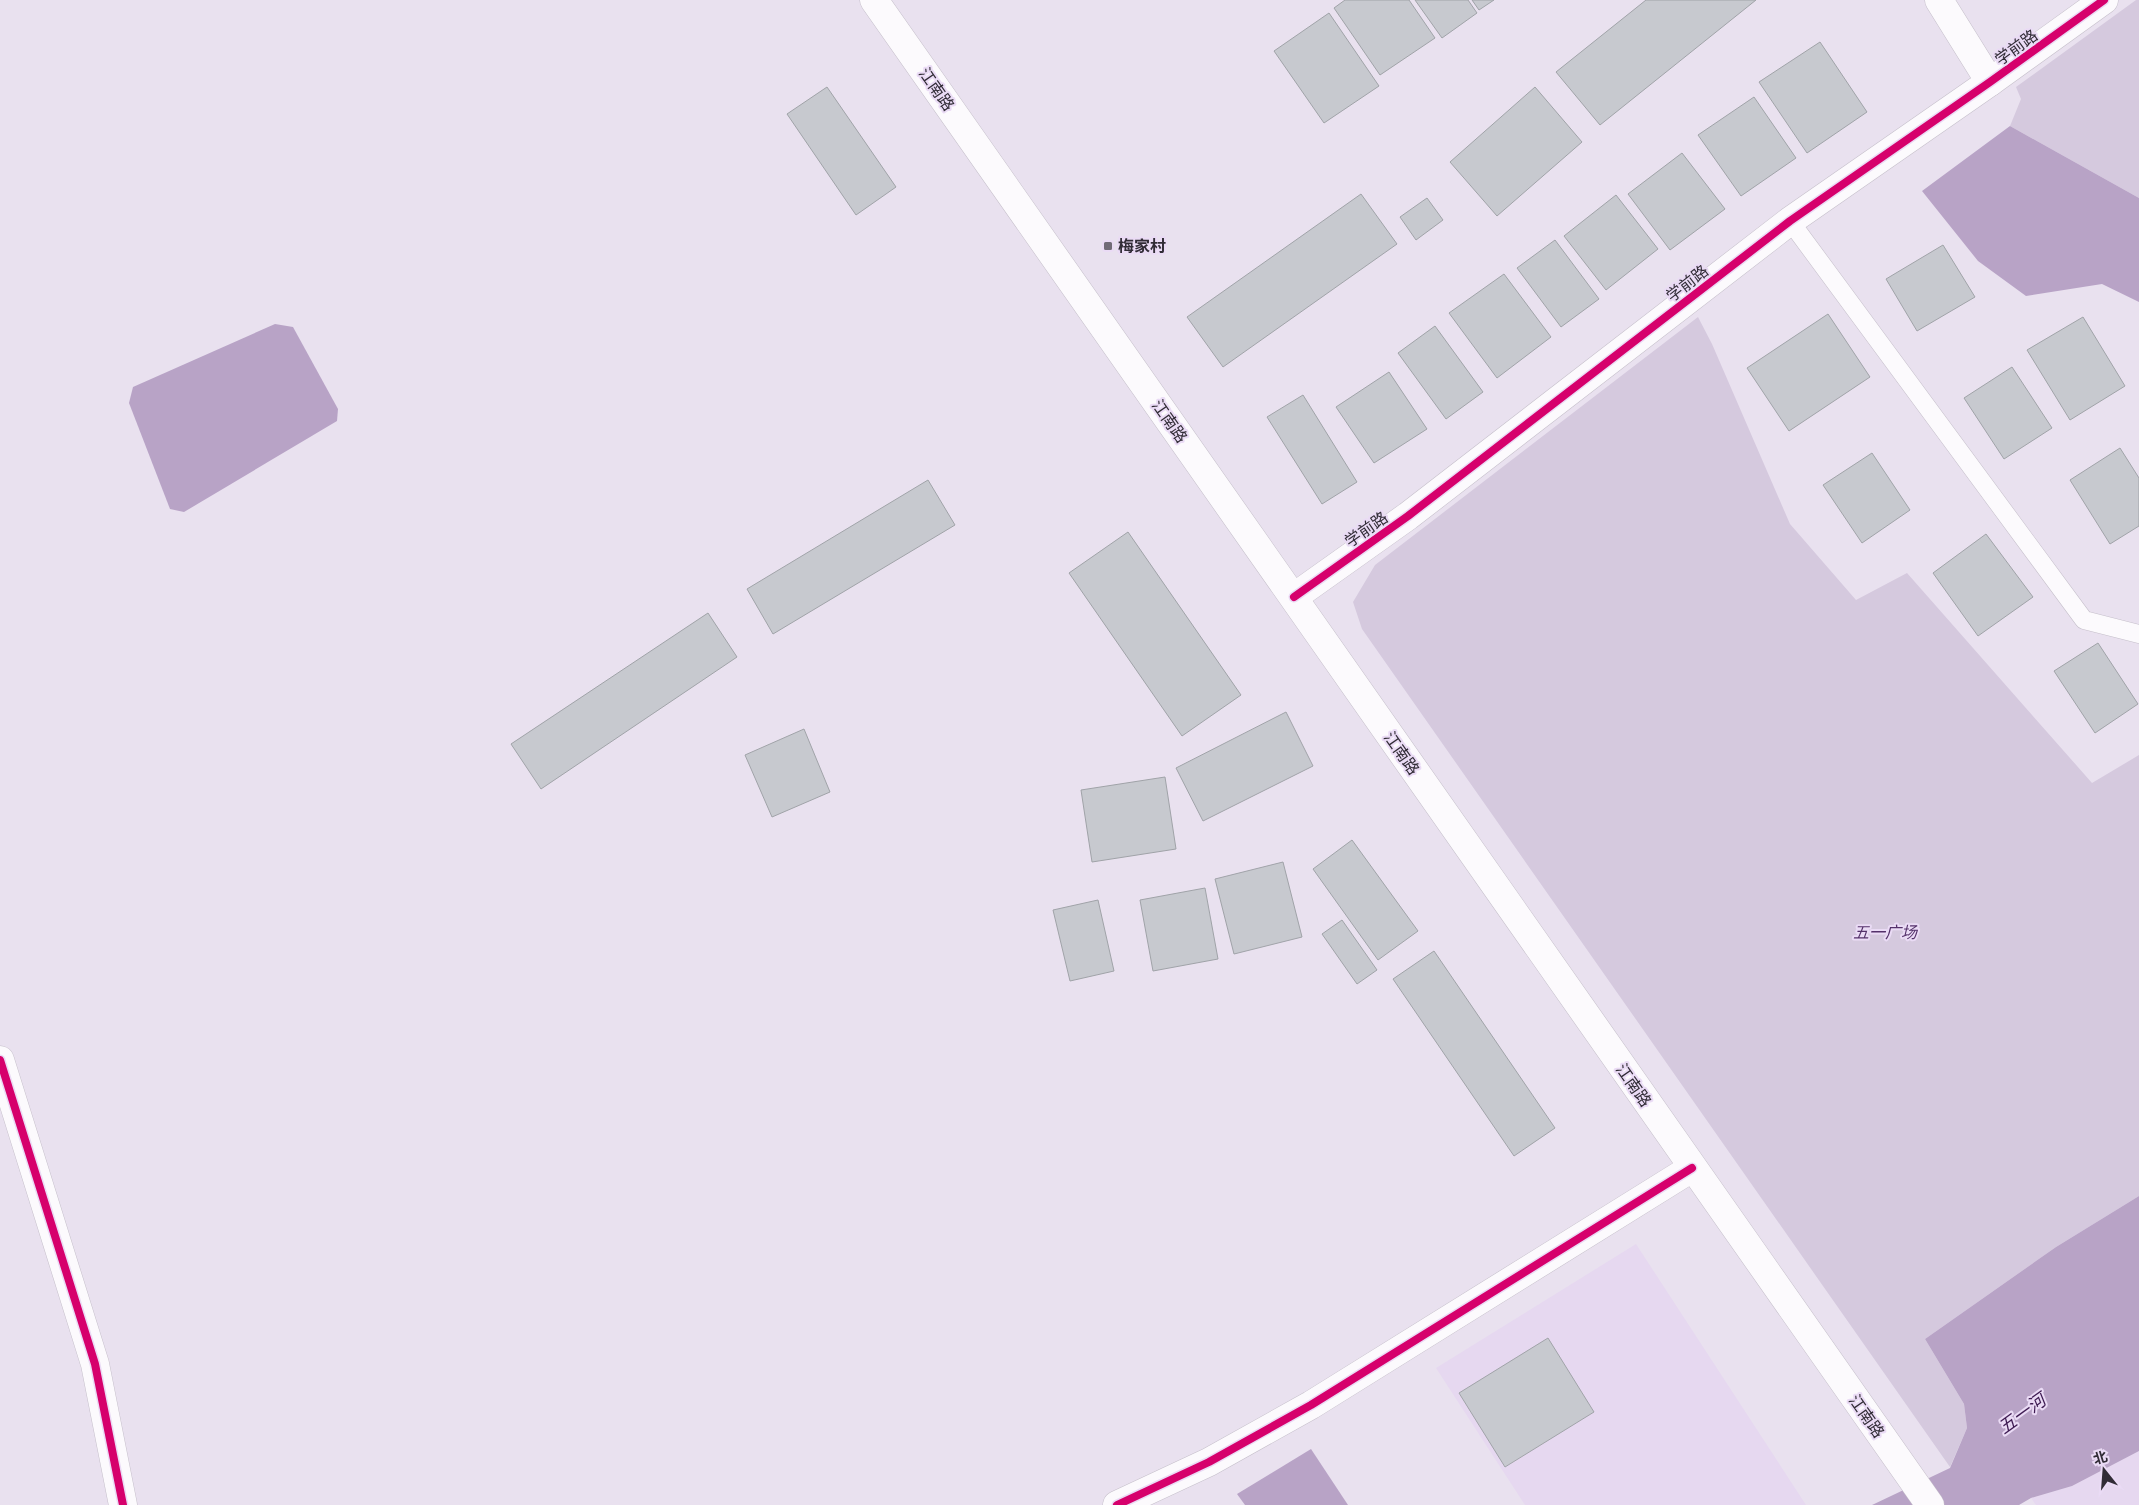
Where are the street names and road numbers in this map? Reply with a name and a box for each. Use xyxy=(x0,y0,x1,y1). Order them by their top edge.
street label: 学前路 xyxy=(1990,24,2042,70)
street label: 江南路 xyxy=(914,63,960,115)
street label: 学前路 xyxy=(1661,260,1713,306)
street label: 江南路 xyxy=(1147,395,1193,447)
street label: 学前路 xyxy=(1340,506,1392,552)
street label: 江南路 xyxy=(1379,727,1425,779)
street label: 江南路 xyxy=(1611,1059,1657,1111)
street label: 江南路 xyxy=(1844,1390,1890,1442)

